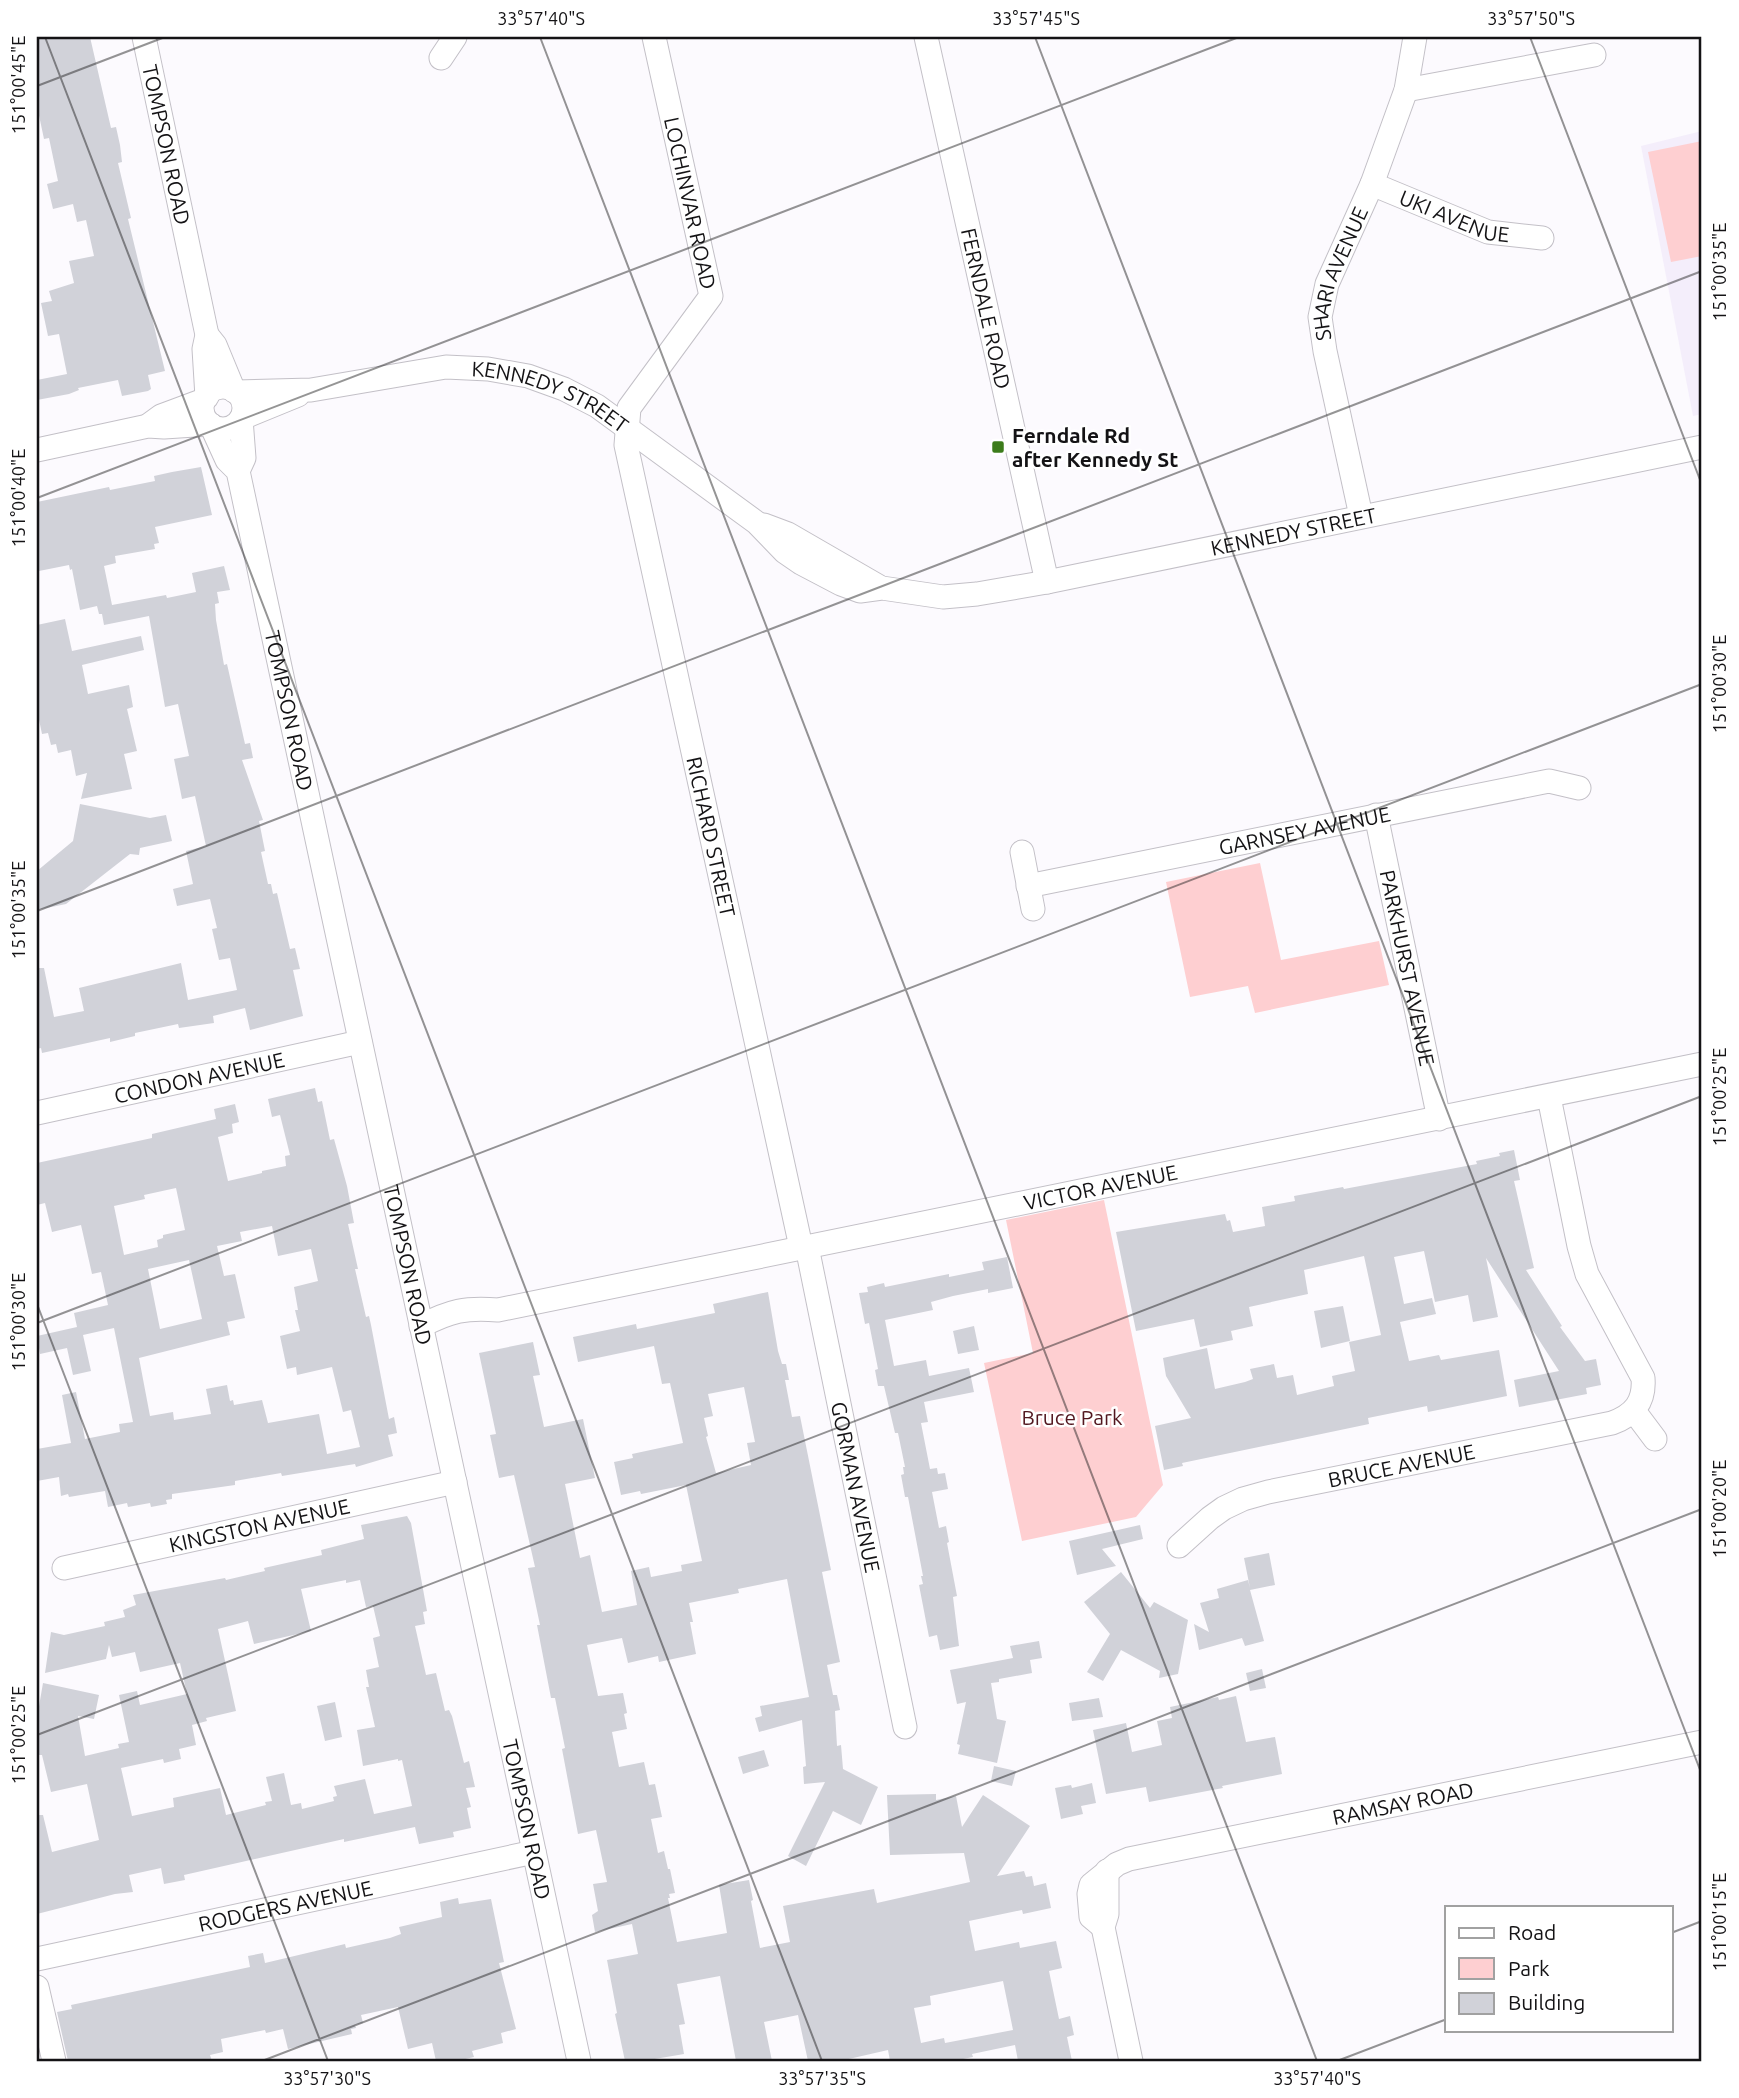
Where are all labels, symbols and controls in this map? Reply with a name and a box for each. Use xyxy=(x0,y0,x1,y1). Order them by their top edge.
text: 33°57'40"S xyxy=(497,8,585,28)
text: 33°57'45"S xyxy=(992,8,1080,28)
text: 33°57'50"S xyxy=(1487,8,1575,28)
text: 151°00'45"E xyxy=(8,36,28,134)
street label: TOMPSON ROAD xyxy=(138,62,195,227)
street label: LOCHINVAR ROAD xyxy=(660,115,721,291)
street label: UKI AVENUE xyxy=(1396,185,1511,246)
street label: SHARI AVENUE xyxy=(1308,203,1372,342)
text: 151°00'35"E xyxy=(1709,223,1729,321)
street label: FERNDALE ROAD xyxy=(957,226,1016,391)
street label: KENNEDY STREET xyxy=(471,356,634,437)
place label: Ferndale Rd after Kennedy St xyxy=(1012,423,1178,471)
marker: Ferndale Rd after Kennedy St xyxy=(990,439,1006,455)
text: 151°00'40"E xyxy=(8,449,28,547)
street label: KENNEDY STREET xyxy=(1208,502,1379,560)
street label: TOMPSON ROAD xyxy=(261,628,318,793)
text: 151°00'30"E xyxy=(1709,635,1729,733)
street label: RICHARD STREET xyxy=(682,754,741,919)
street label: GARNSEY AVENUE xyxy=(1217,801,1392,859)
text: 151°00'35"E xyxy=(8,861,28,959)
street label: PARKHURST AVENUE xyxy=(1376,868,1440,1068)
street label: CONDON AVENUE xyxy=(112,1047,287,1108)
text: 151°00'25"E xyxy=(1709,1048,1729,1146)
street label: VICTOR AVENUE xyxy=(1021,1160,1179,1214)
street label: TOMPSON ROAD xyxy=(379,1183,437,1347)
text: 151°00'30"E xyxy=(8,1273,28,1371)
street label: GORMAN AVENUE xyxy=(827,1399,885,1575)
park label: Bruce Park xyxy=(1021,1405,1123,1429)
street label: BRUCE AVENUE xyxy=(1326,1439,1477,1492)
text: 151°00'20"E xyxy=(1709,1460,1729,1558)
street label: KINGSTON AVENUE xyxy=(167,1494,352,1557)
text: 151°00'25"E xyxy=(8,1686,28,1784)
street label: TOMPSON ROAD xyxy=(498,1737,556,1902)
street label: RAMSAY ROAD xyxy=(1330,1777,1476,1829)
text: 151°00'15"E xyxy=(1709,1873,1729,1971)
street label: RODGERS AVENUE xyxy=(196,1875,375,1936)
legend xyxy=(1445,1906,1672,2032)
text: Road xyxy=(1508,1920,1556,1944)
text: Park xyxy=(1508,1956,1550,1980)
text: Building xyxy=(1508,1990,1585,2014)
text: 33°57'30"S xyxy=(283,2068,371,2088)
text: 33°57'35"S xyxy=(778,2068,866,2088)
text: 33°57'40"S xyxy=(1273,2068,1361,2088)

